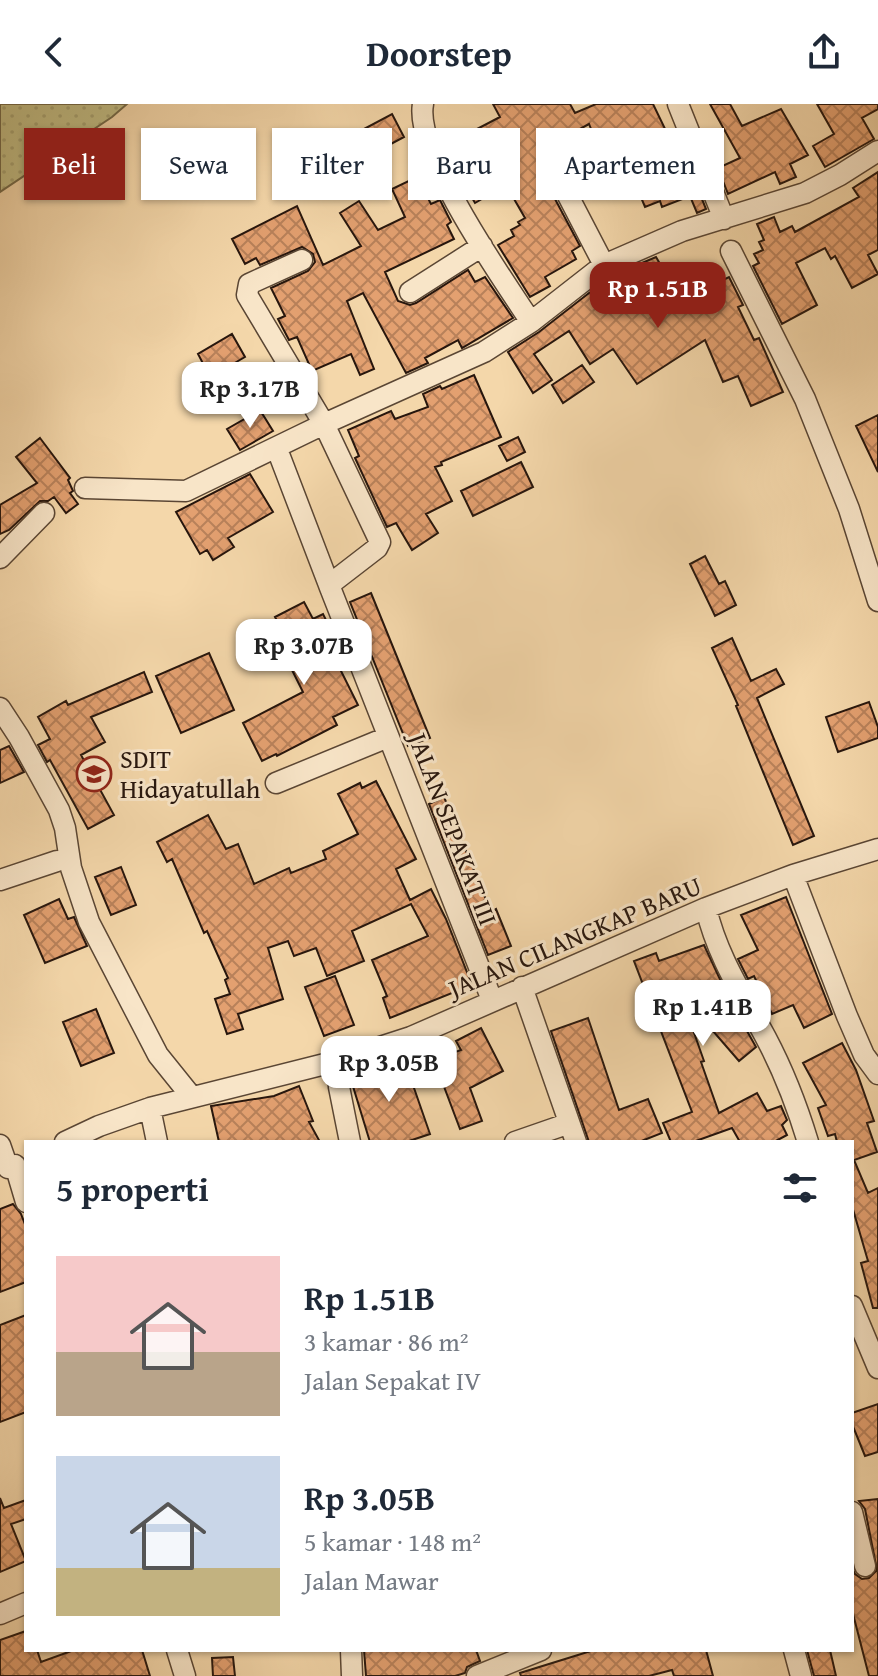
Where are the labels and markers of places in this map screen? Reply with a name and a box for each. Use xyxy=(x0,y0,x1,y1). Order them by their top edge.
pin: Rp 1.51B xyxy=(575,262,741,330)
pin: Rp 3.17B xyxy=(167,362,333,430)
pin: Rp 3.07B xyxy=(221,619,387,687)
place label: SDIT Hidayatullah xyxy=(120,739,261,808)
school or university icon: SDIT Hidayatullah xyxy=(75,755,113,793)
pin: Rp 1.41B xyxy=(620,980,786,1048)
pin: Rp 3.05B xyxy=(306,1036,472,1104)

